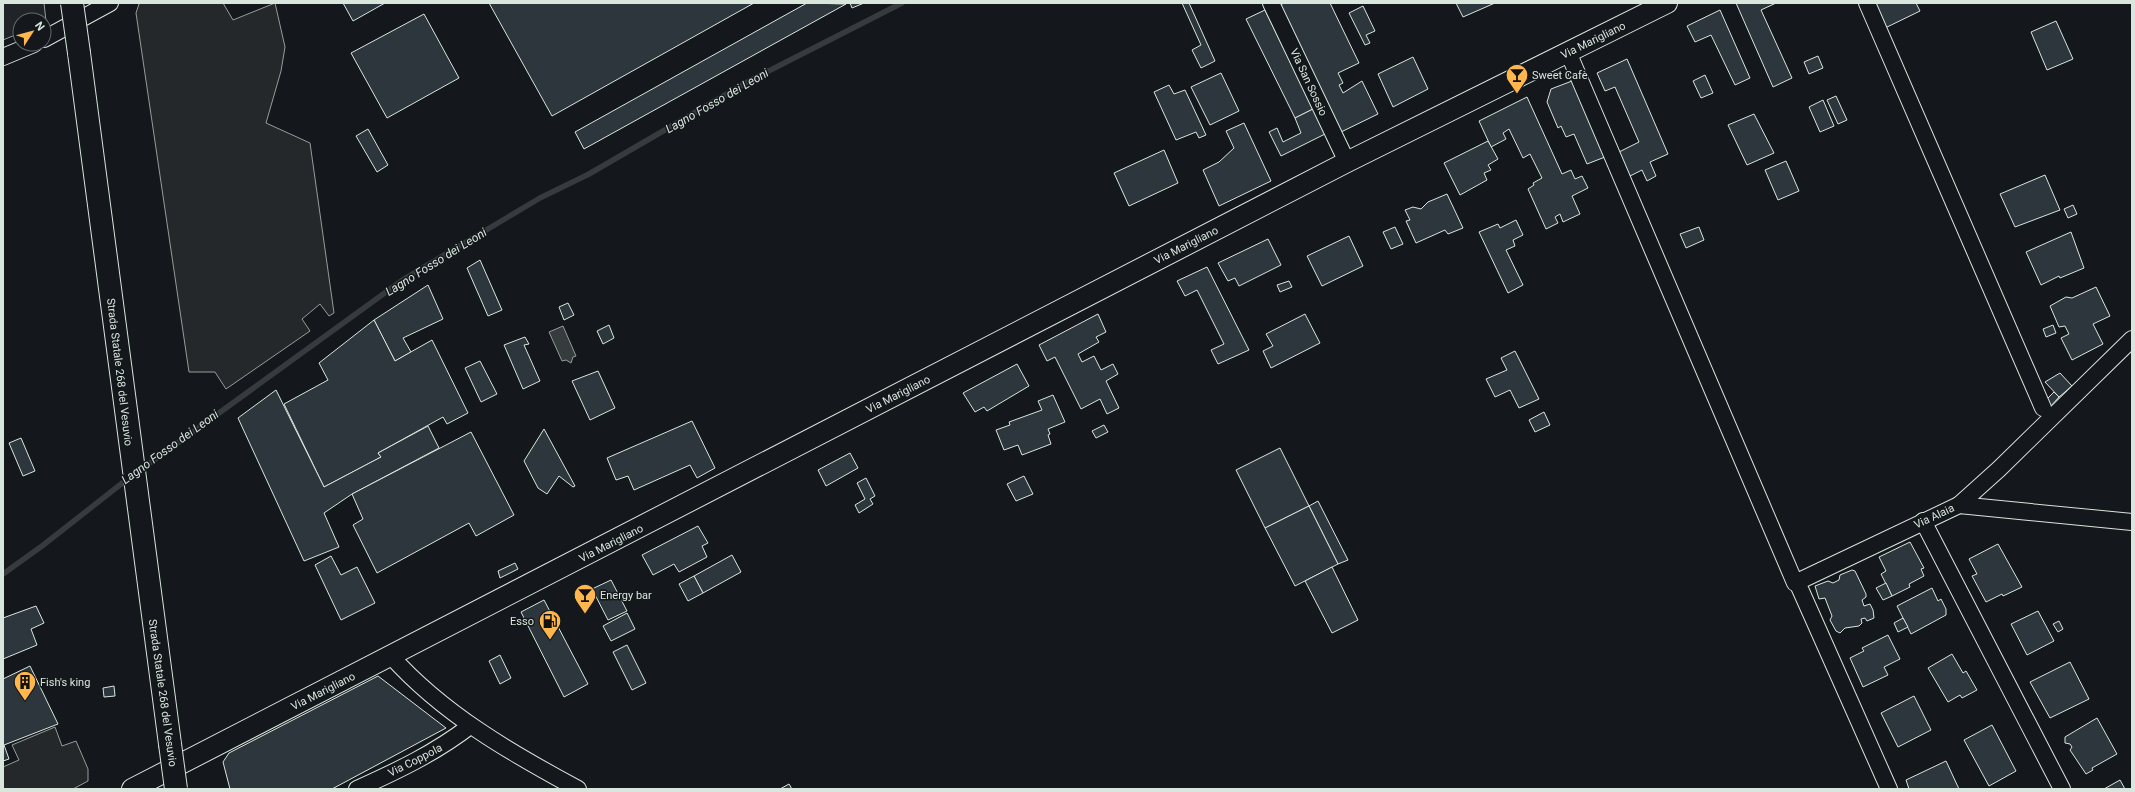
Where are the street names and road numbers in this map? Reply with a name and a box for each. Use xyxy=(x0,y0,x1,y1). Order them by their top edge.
street label: Via Marigliano xyxy=(1559,19,1628,62)
street label: Via San Sossio xyxy=(1287,46,1330,118)
street label: Via Marigliano xyxy=(1152,224,1220,267)
street label: Strada Statale 268 del Vesuvio xyxy=(104,297,135,447)
street label: Via Marigliano xyxy=(864,373,932,416)
street label: Via Alaia xyxy=(1912,501,1956,531)
street label: Via Marigliano xyxy=(577,522,645,565)
street label: Strada Statale 268 del Vesuvio xyxy=(146,618,179,768)
street label: Via Marigliano xyxy=(289,670,357,713)
street label: Via Coppola xyxy=(386,741,445,780)

